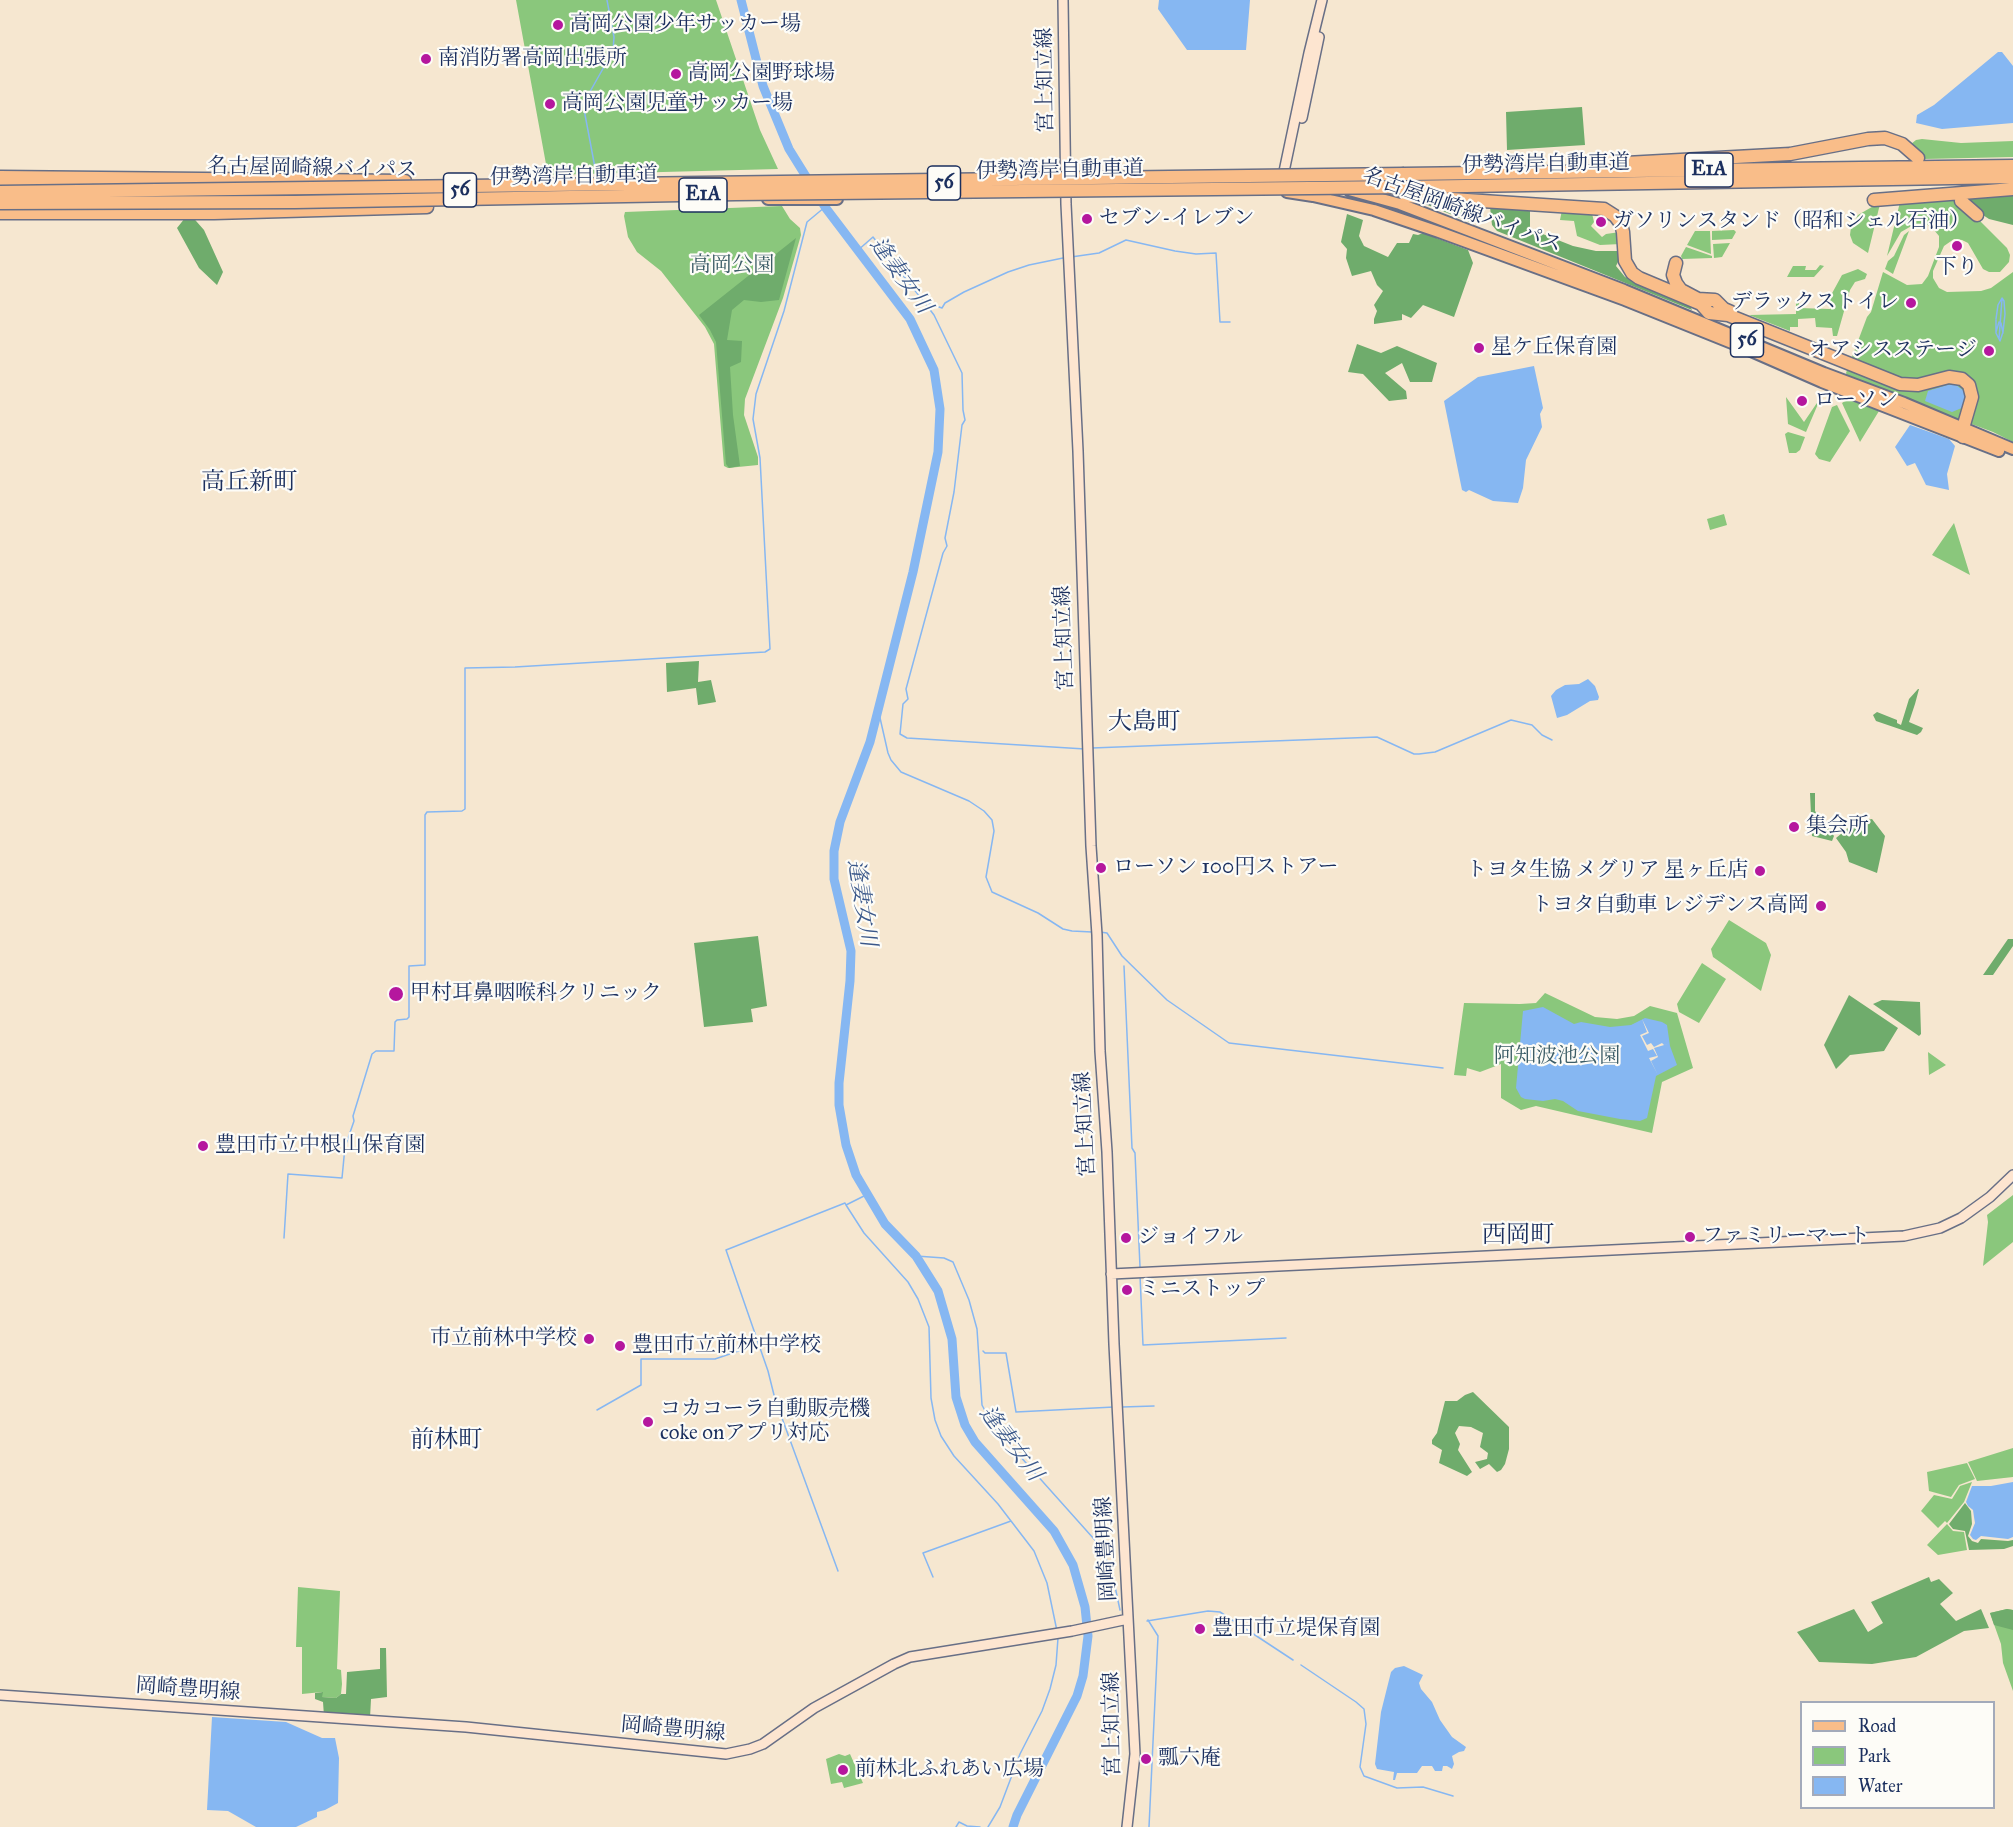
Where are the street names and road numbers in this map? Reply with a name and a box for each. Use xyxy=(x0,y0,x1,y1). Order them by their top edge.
street label: 宮上知立線 xyxy=(1032,27,1060,133)
street label: 伊勢湾岸自動車道 xyxy=(1462,151,1630,179)
road number: E1A xyxy=(1685,153,1733,187)
street label: 名古屋岡崎線バイパス xyxy=(207,155,417,183)
street label: 伊勢湾岸自動車道 xyxy=(976,157,1144,185)
street label: 伊勢湾岸自動車道 xyxy=(490,163,658,191)
street label: 名古屋岡崎線バイパス xyxy=(1359,163,1565,259)
road number: 56 xyxy=(928,166,960,200)
road number: 56 xyxy=(444,173,476,207)
road number: E1A xyxy=(679,178,727,212)
road number: 56 xyxy=(1730,323,1764,357)
street label: 宮上知立線 xyxy=(1051,585,1079,691)
street label: 宮上知立線 xyxy=(1071,1071,1101,1177)
street label: 岡崎豊明線 xyxy=(1092,1496,1122,1602)
street label: 宮上知立線 xyxy=(1099,1671,1127,1777)
street label: 岡崎豊明線 xyxy=(135,1674,241,1706)
street label: 岡崎豊明線 xyxy=(620,1713,726,1747)

